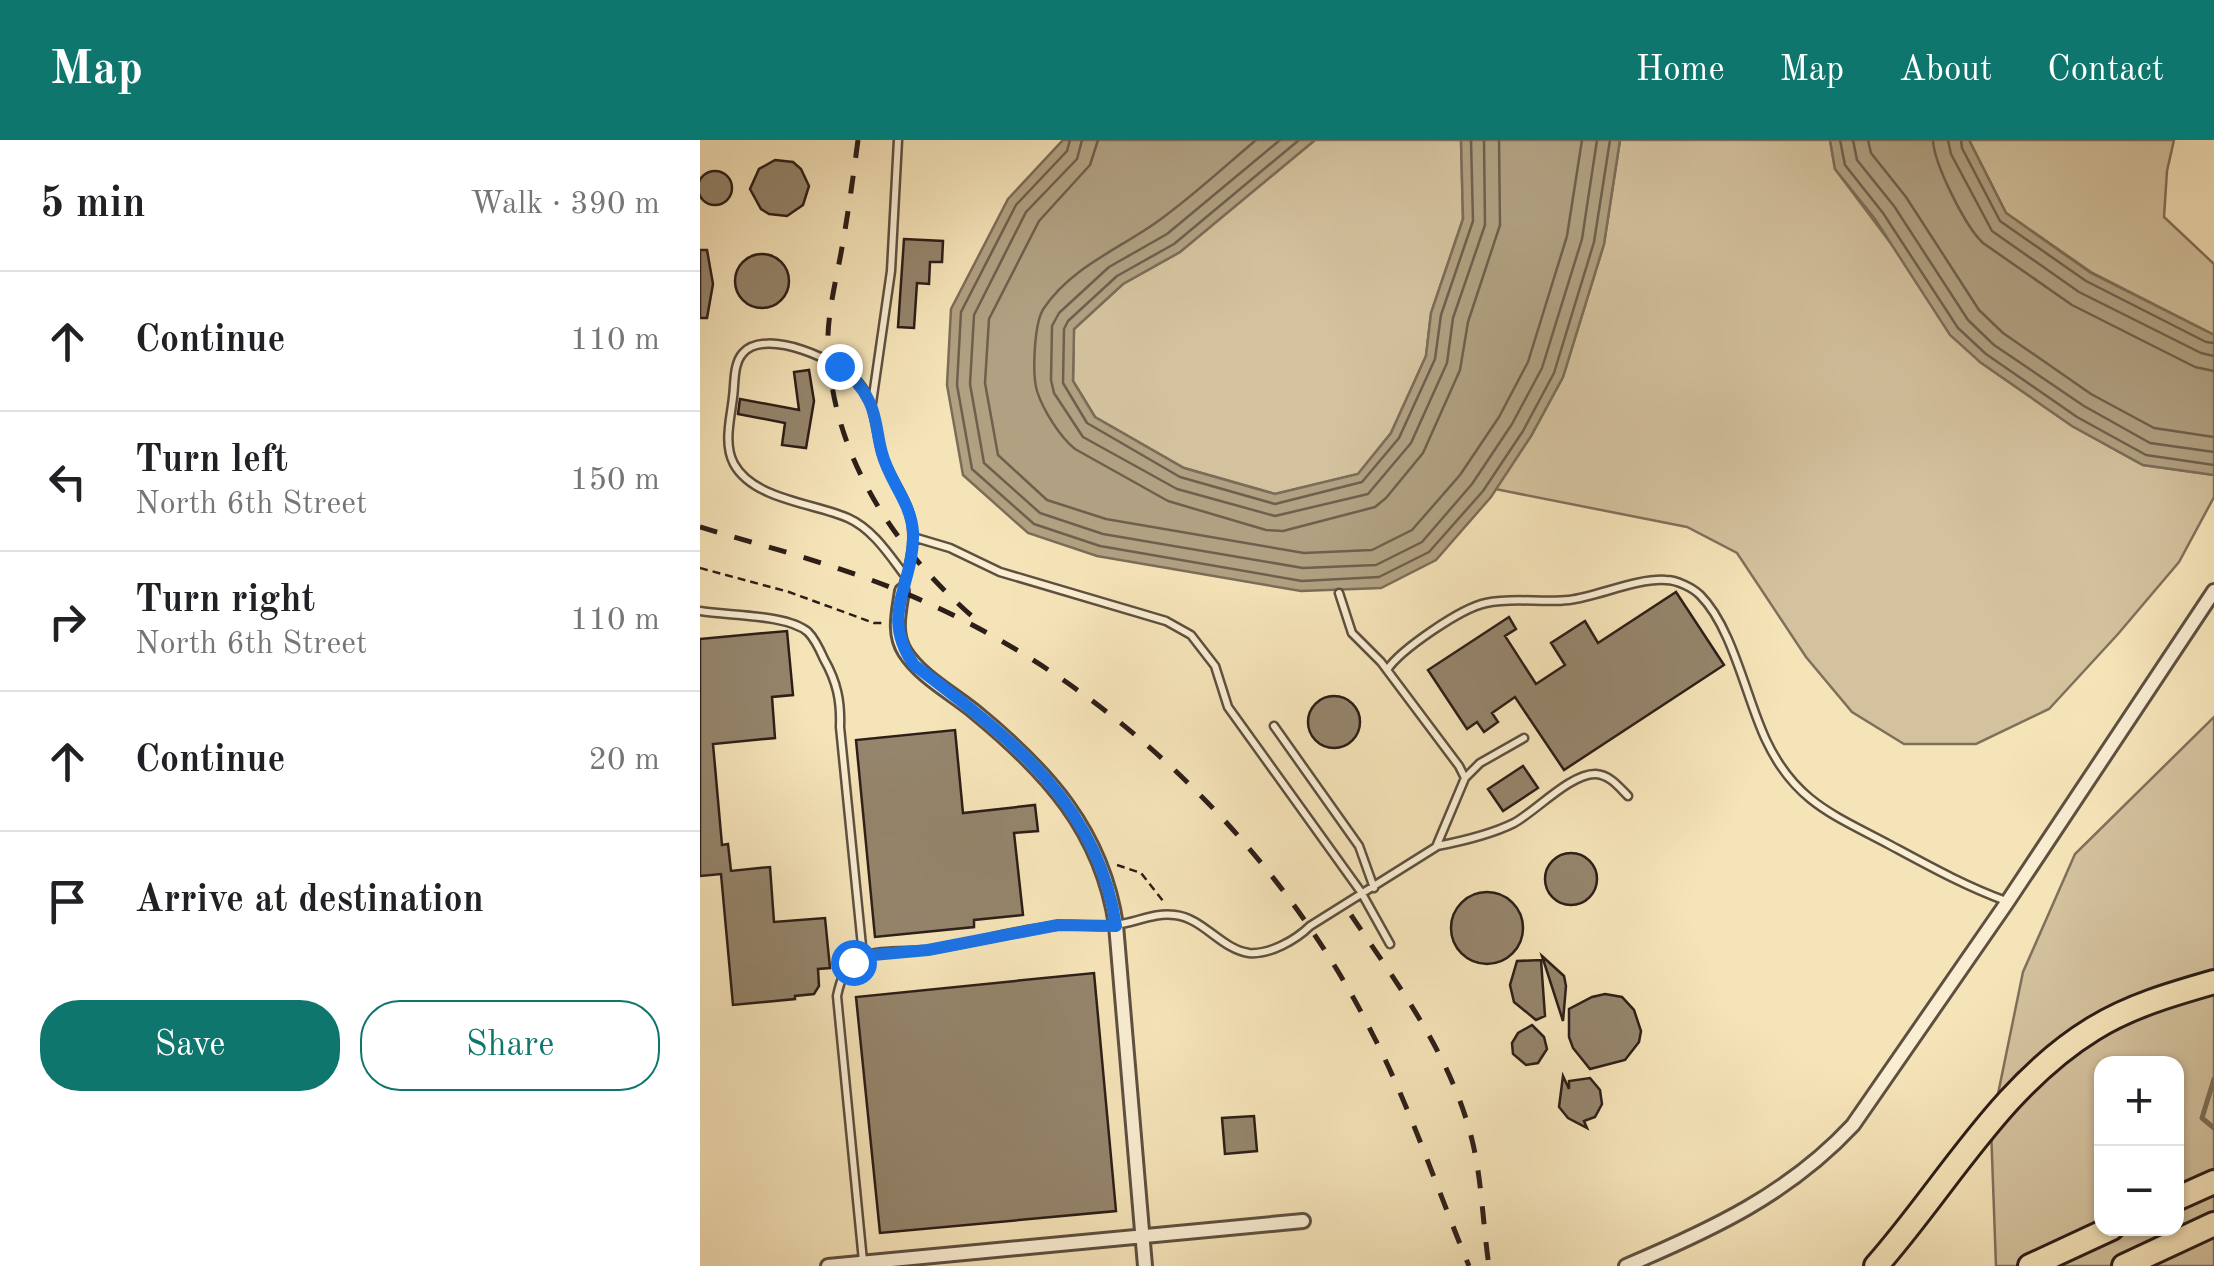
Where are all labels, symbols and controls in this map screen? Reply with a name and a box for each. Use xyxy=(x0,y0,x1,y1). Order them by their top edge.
text: Map xyxy=(50,46,143,94)
text: Home xyxy=(1636,53,1725,88)
text: Map xyxy=(1780,53,1844,88)
text: About xyxy=(1899,53,1992,88)
text: Contact xyxy=(2047,53,2164,88)
text: 5 min xyxy=(40,184,146,226)
text: Walk · 390 m xyxy=(470,189,660,221)
icon: ahead xyxy=(40,314,95,369)
text: Continue xyxy=(135,322,285,360)
text: 110 m xyxy=(570,325,660,357)
route end xyxy=(817,344,863,390)
text: Turn left xyxy=(135,442,288,480)
icon: left xyxy=(40,454,95,509)
text: 150 m xyxy=(570,465,660,497)
text: North 6th Street xyxy=(135,489,367,521)
text: Turn right xyxy=(135,582,315,620)
icon: right xyxy=(40,594,95,649)
text: 110 m xyxy=(570,605,660,637)
text: North 6th Street xyxy=(135,629,367,661)
icon: ahead xyxy=(40,734,95,789)
text: Continue xyxy=(135,742,285,780)
text: 20 m xyxy=(589,745,660,777)
icon: arrive xyxy=(40,874,95,929)
text: Arrive at destination xyxy=(135,882,484,920)
route start xyxy=(831,940,877,986)
button: Save xyxy=(40,1000,340,1091)
button: Share xyxy=(360,1000,660,1091)
map controls xyxy=(2094,1056,2184,1236)
button: + xyxy=(2094,1056,2184,1146)
button: − xyxy=(2094,1146,2184,1236)

